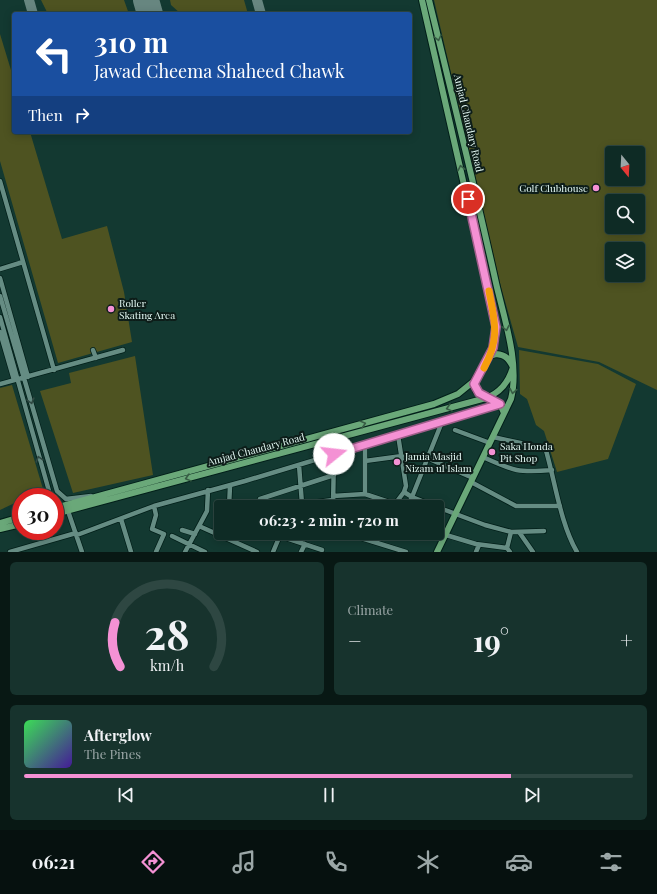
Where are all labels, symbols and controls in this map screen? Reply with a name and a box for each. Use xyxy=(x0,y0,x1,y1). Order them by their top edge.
text: 310 m xyxy=(94,23,168,60)
icon: left xyxy=(28,28,80,80)
one-way arrow xyxy=(434,35,442,41)
text: Jawad Cheema Shaheed Chawk xyxy=(94,59,345,83)
street label: Amjad Chaudary Road xyxy=(451,72,487,173)
icon: right xyxy=(71,104,93,126)
text: Then xyxy=(28,105,63,125)
north arrow xyxy=(605,146,645,186)
map controls xyxy=(605,146,645,282)
one-way arrow xyxy=(457,165,465,172)
place label: Golf Clubhouse xyxy=(519,181,588,195)
pin xyxy=(451,182,485,216)
marker: Golf Clubhouse xyxy=(591,183,601,193)
icon: arrive xyxy=(457,188,479,210)
button: search xyxy=(605,194,645,234)
button: layers xyxy=(605,242,645,282)
place label: Roller Skating Area xyxy=(119,296,175,322)
marker: Roller Skating Area xyxy=(106,304,116,314)
one-way arrow xyxy=(501,325,509,331)
one-way arrow xyxy=(509,388,518,394)
one-way arrow xyxy=(26,397,35,404)
one-way arrow xyxy=(445,403,452,412)
one-way arrow xyxy=(359,420,366,429)
street label: Amjad Chaudary Road xyxy=(205,429,306,469)
position arrow xyxy=(313,433,355,475)
place label: Saka Honda Pit Shop xyxy=(500,439,553,465)
marker: Saka Honda Pit Shop xyxy=(487,447,497,457)
place label: Jamia Masjid Nizam ul Islam xyxy=(404,449,472,475)
one-way arrow xyxy=(35,456,44,463)
marker: Jamia Masjid Nizam ul Islam xyxy=(392,457,402,467)
one-way arrow xyxy=(185,473,192,482)
speed limit sign: 30 xyxy=(12,488,64,540)
text: 06:23 · 2 min · 720 m xyxy=(259,510,399,530)
text: Climate xyxy=(348,601,393,618)
text: 28 xyxy=(144,604,189,659)
text: 19° xyxy=(473,620,509,660)
text: − xyxy=(348,625,362,655)
text: + xyxy=(620,625,633,655)
text: km/h xyxy=(150,655,184,674)
text: Afterglow xyxy=(84,725,152,745)
text: The Pines xyxy=(84,745,141,762)
icon: previous xyxy=(115,784,137,806)
icon: pause xyxy=(318,784,340,806)
icon: next xyxy=(521,784,543,806)
icon: directions xyxy=(139,848,167,876)
icon: music xyxy=(230,848,258,876)
icon: phone xyxy=(322,848,350,876)
icon: climate xyxy=(414,848,442,876)
icon: car xyxy=(505,848,533,876)
icon: filters xyxy=(597,848,625,876)
text: 06:21 xyxy=(32,850,75,874)

